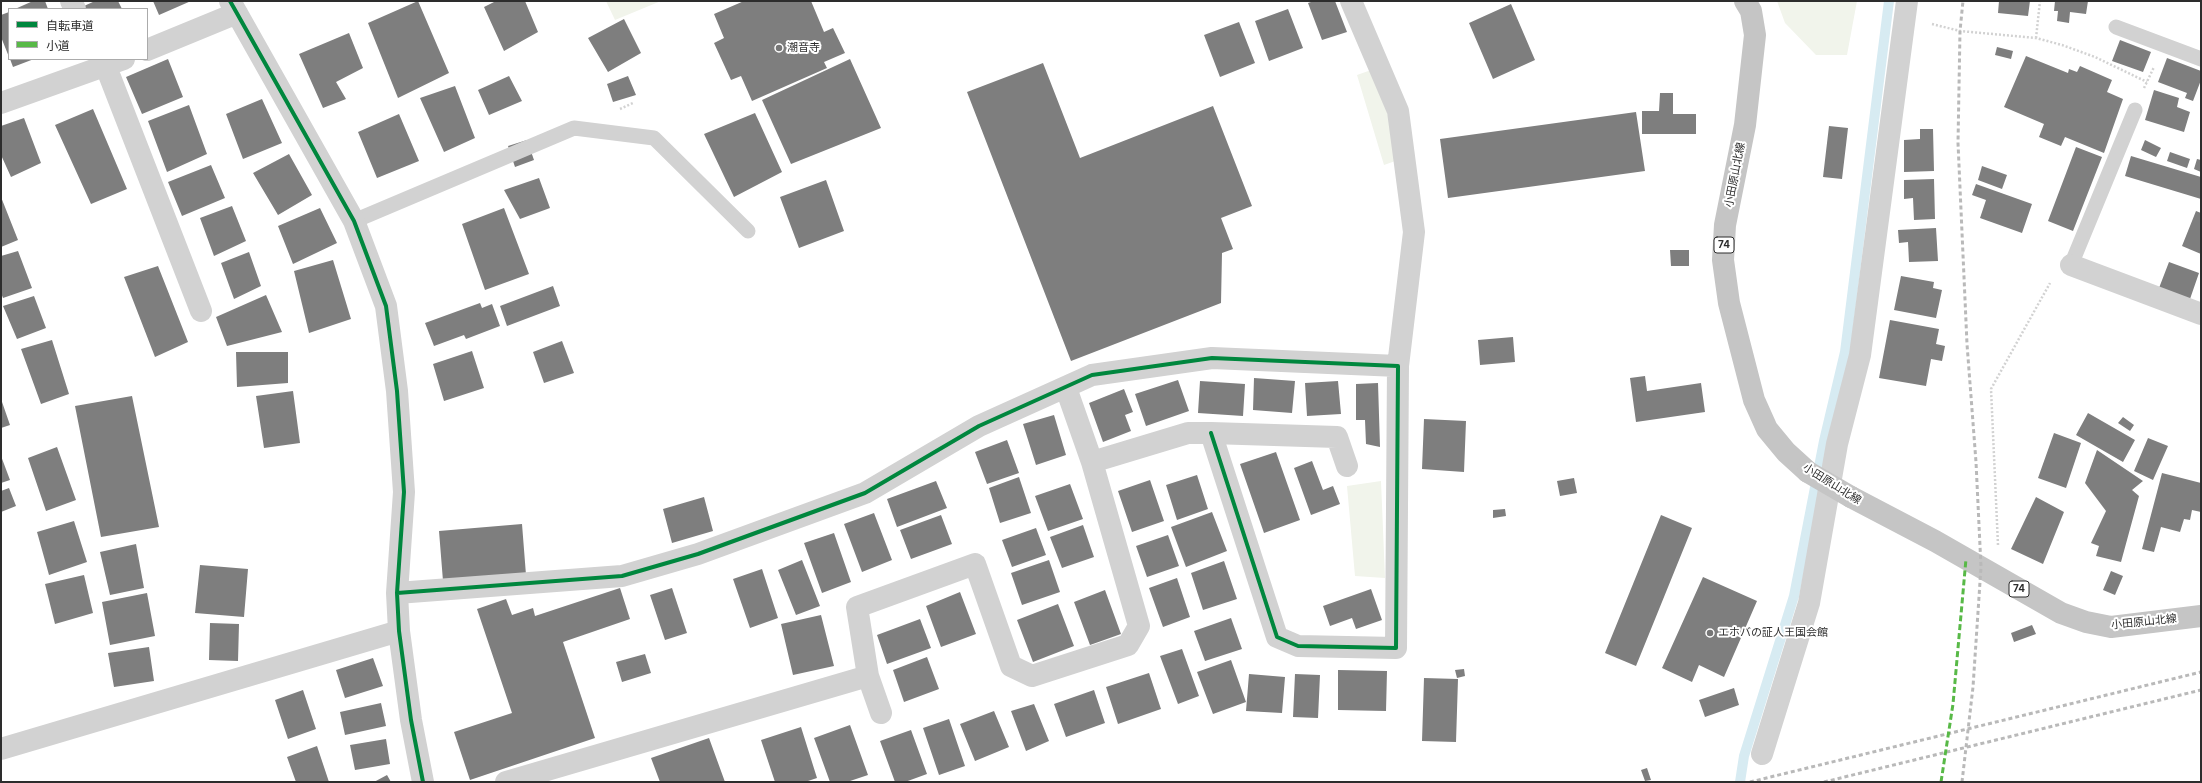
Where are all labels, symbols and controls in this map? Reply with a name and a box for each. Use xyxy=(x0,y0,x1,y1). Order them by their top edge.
legend xyxy=(8,8,148,60)
text: 自転車道 xyxy=(46,18,94,33)
text: 小道 xyxy=(46,38,70,53)
place label: 潮音寺 xyxy=(787,41,820,55)
marker: 潮音寺 xyxy=(774,43,784,53)
street label: 小田原山北線 xyxy=(1722,141,1748,209)
road number: 74 xyxy=(1714,237,1734,253)
street label: 小田原山北線 xyxy=(1801,461,1863,507)
road number: 74 xyxy=(2009,581,2029,597)
street label: 小田原山北線 xyxy=(2110,612,2178,632)
place label: エホバの証人王国会館 xyxy=(1718,626,1828,640)
marker: エホバの証人王国会館 xyxy=(1705,628,1715,638)

